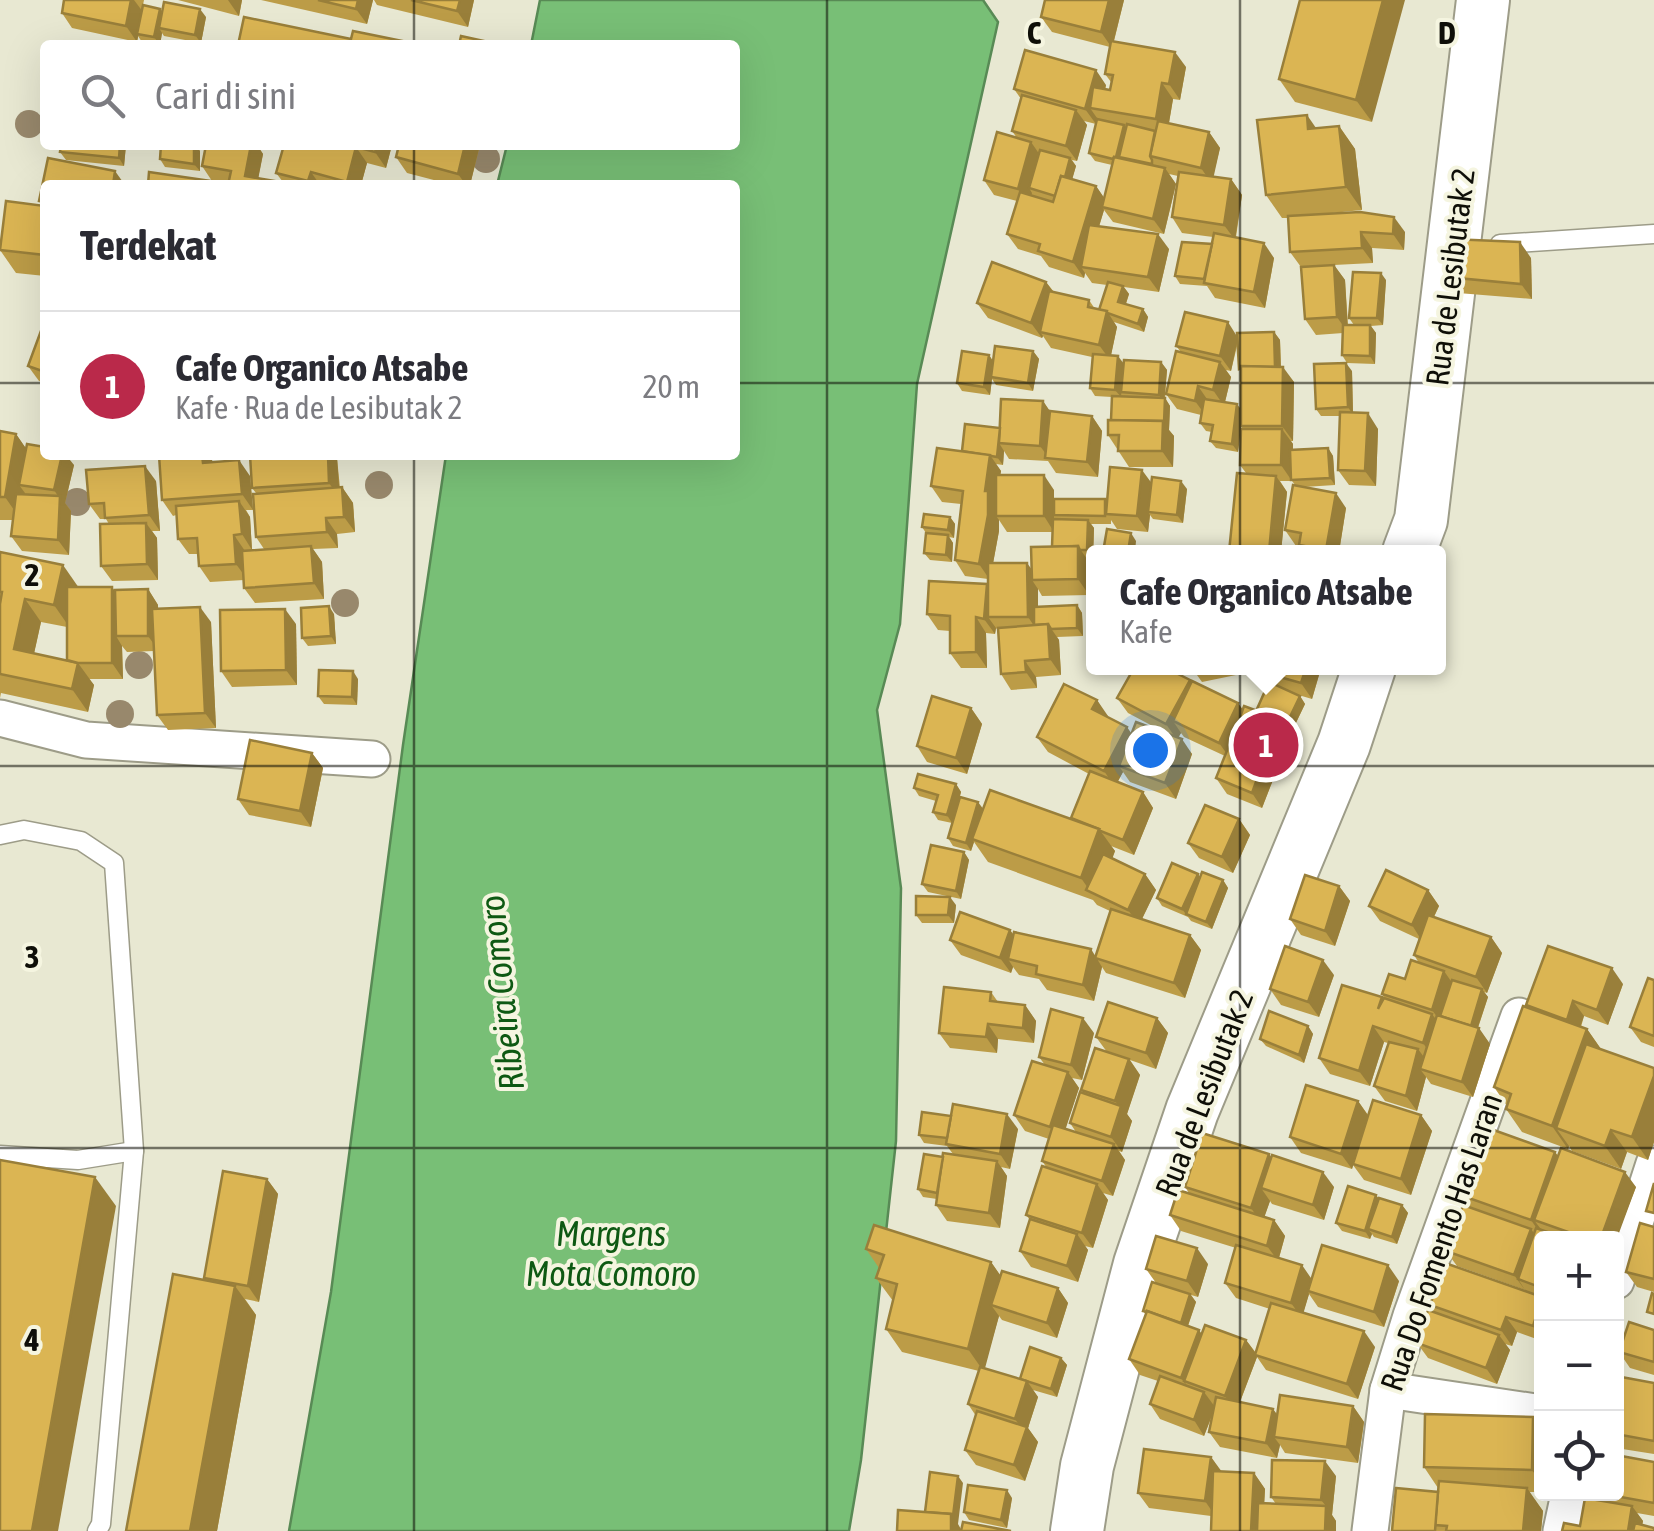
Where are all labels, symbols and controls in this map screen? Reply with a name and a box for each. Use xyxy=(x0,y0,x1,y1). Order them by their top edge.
text: C xyxy=(1027,14,1042,51)
text: D xyxy=(1438,14,1456,51)
search box xyxy=(40,40,740,150)
icon: search xyxy=(75,68,130,123)
text: Cari di sini xyxy=(155,74,296,117)
street label: Rua de Lesibutak 2 xyxy=(1418,166,1482,388)
text: Terdekat xyxy=(80,221,216,269)
text: Cafe Organico Atsabe xyxy=(175,346,468,389)
text: 1 xyxy=(105,368,120,405)
text: 20 m xyxy=(642,368,700,405)
text: Kafe · Rua de Lesibutak 2 xyxy=(175,389,463,426)
popup xyxy=(1086,545,1446,675)
text: 2 xyxy=(24,556,40,593)
text: Cafe Organico Atsabe xyxy=(1119,570,1413,613)
text: Kafe xyxy=(1119,613,1173,650)
pin: 1 xyxy=(1234,708,1298,782)
your location xyxy=(1125,725,1176,776)
water label: Ribeira Comoro xyxy=(471,893,531,1093)
text: 3 xyxy=(24,938,40,975)
street label: Rua de Lesibutak 2 xyxy=(1148,984,1260,1202)
street label: Rua Do Fomento Has Laran xyxy=(1373,1088,1509,1396)
water label: Margens Mota Comoro xyxy=(526,1213,696,1293)
map controls xyxy=(1534,1231,1624,1501)
button: + xyxy=(1534,1231,1624,1321)
text: 4 xyxy=(23,1321,40,1358)
button: − xyxy=(1534,1321,1624,1411)
button: locate xyxy=(1534,1411,1624,1501)

